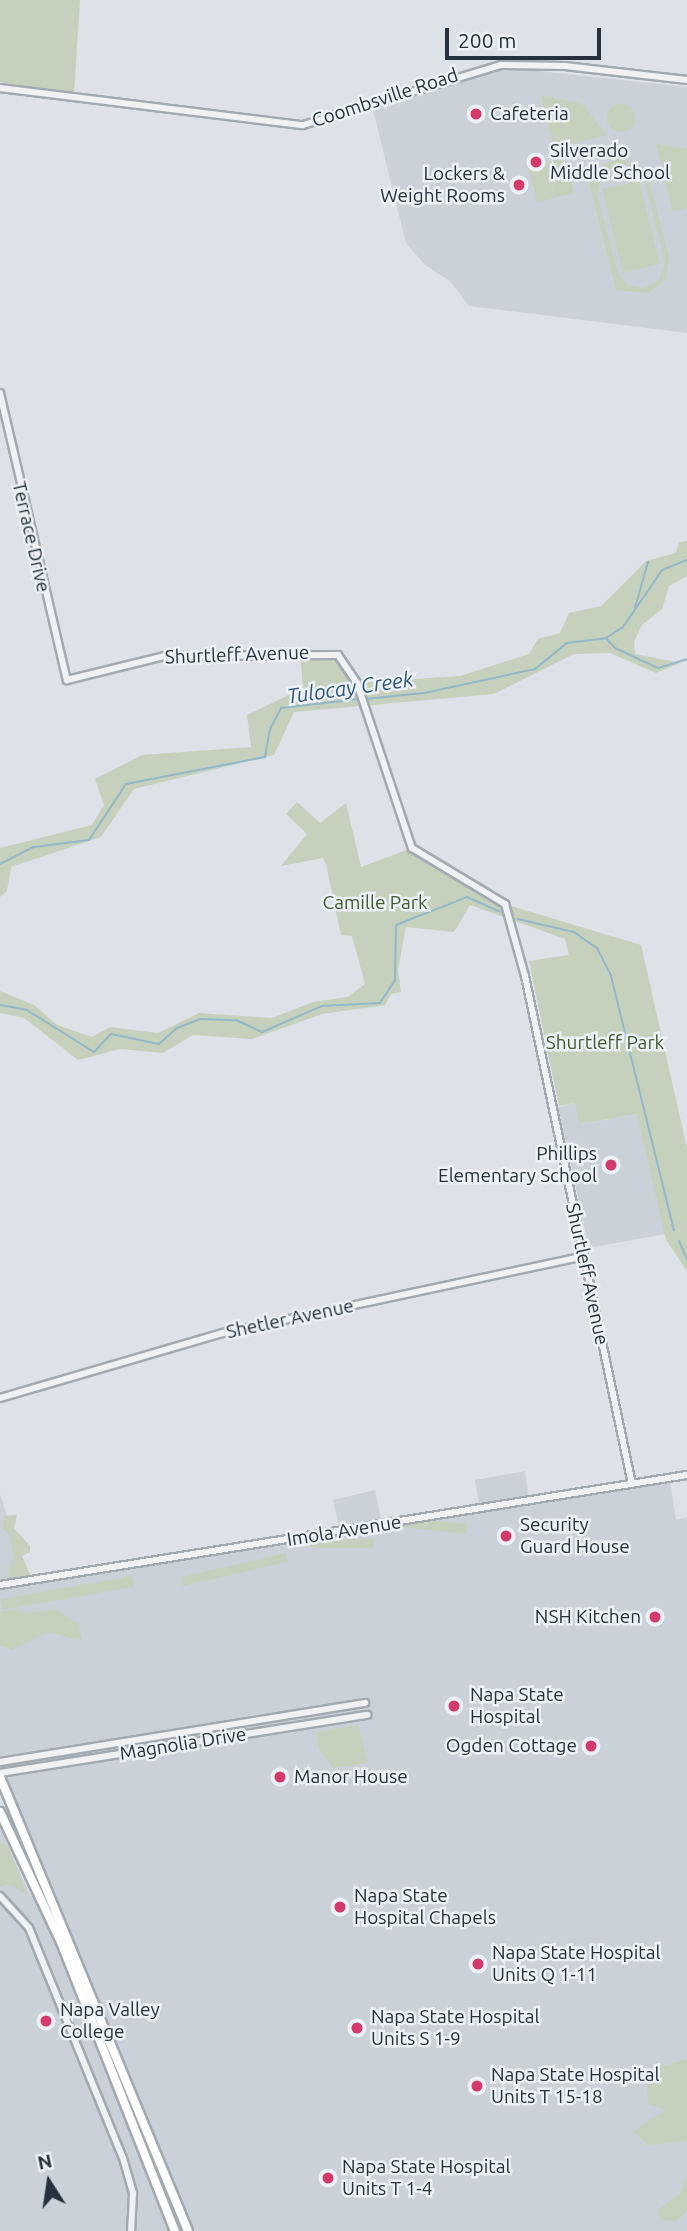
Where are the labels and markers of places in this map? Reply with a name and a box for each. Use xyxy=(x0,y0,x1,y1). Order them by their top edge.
place label: Cafeteria xyxy=(490,103,569,125)
marker: Cafeteria xyxy=(468,106,484,122)
place label: Silverado Middle School xyxy=(550,140,670,184)
marker: Silverado Middle School xyxy=(528,154,544,170)
place label: Lockers & Weight Rooms xyxy=(380,163,505,207)
marker: Lockers & Weight Rooms xyxy=(511,177,527,193)
place label: Phillips Elementary School xyxy=(438,1143,597,1187)
marker: Phillips Elementary School xyxy=(603,1157,619,1173)
place label: Security Guard House xyxy=(520,1514,630,1558)
marker: Security Guard House xyxy=(498,1528,514,1544)
place label: NSH Kitchen xyxy=(535,1606,641,1628)
marker: NSH Kitchen xyxy=(647,1609,663,1625)
place label: Napa State Hospital xyxy=(470,1684,564,1728)
marker: Napa State Hospital xyxy=(444,1696,464,1716)
place label: Ogden Cottage xyxy=(446,1735,577,1757)
marker: Ogden Cottage xyxy=(583,1738,599,1754)
place label: Manor House xyxy=(294,1766,408,1788)
marker: Manor House xyxy=(272,1769,288,1785)
place label: Napa State Hospital Chapels xyxy=(354,1885,496,1929)
marker: Napa State Hospital Chapels xyxy=(332,1899,348,1915)
place label: Napa State Hospital Units Q 1-11 xyxy=(492,1942,660,1986)
marker: Napa State Hospital Units Q 1-11 xyxy=(470,1956,486,1972)
place label: Napa Valley College xyxy=(60,1999,160,2043)
place label: Napa State Hospital Units S 1-9 xyxy=(371,2006,539,2050)
marker: Napa Valley College xyxy=(38,2013,54,2029)
marker: Napa State Hospital Units S 1-9 xyxy=(349,2020,365,2036)
place label: Napa State Hospital Units T 15-18 xyxy=(491,2064,659,2108)
marker: Napa State Hospital Units T 15-18 xyxy=(469,2078,485,2094)
place label: Napa State Hospital Units T 1-4 xyxy=(342,2156,510,2200)
marker: Napa State Hospital Units T 1-4 xyxy=(320,2170,336,2186)

